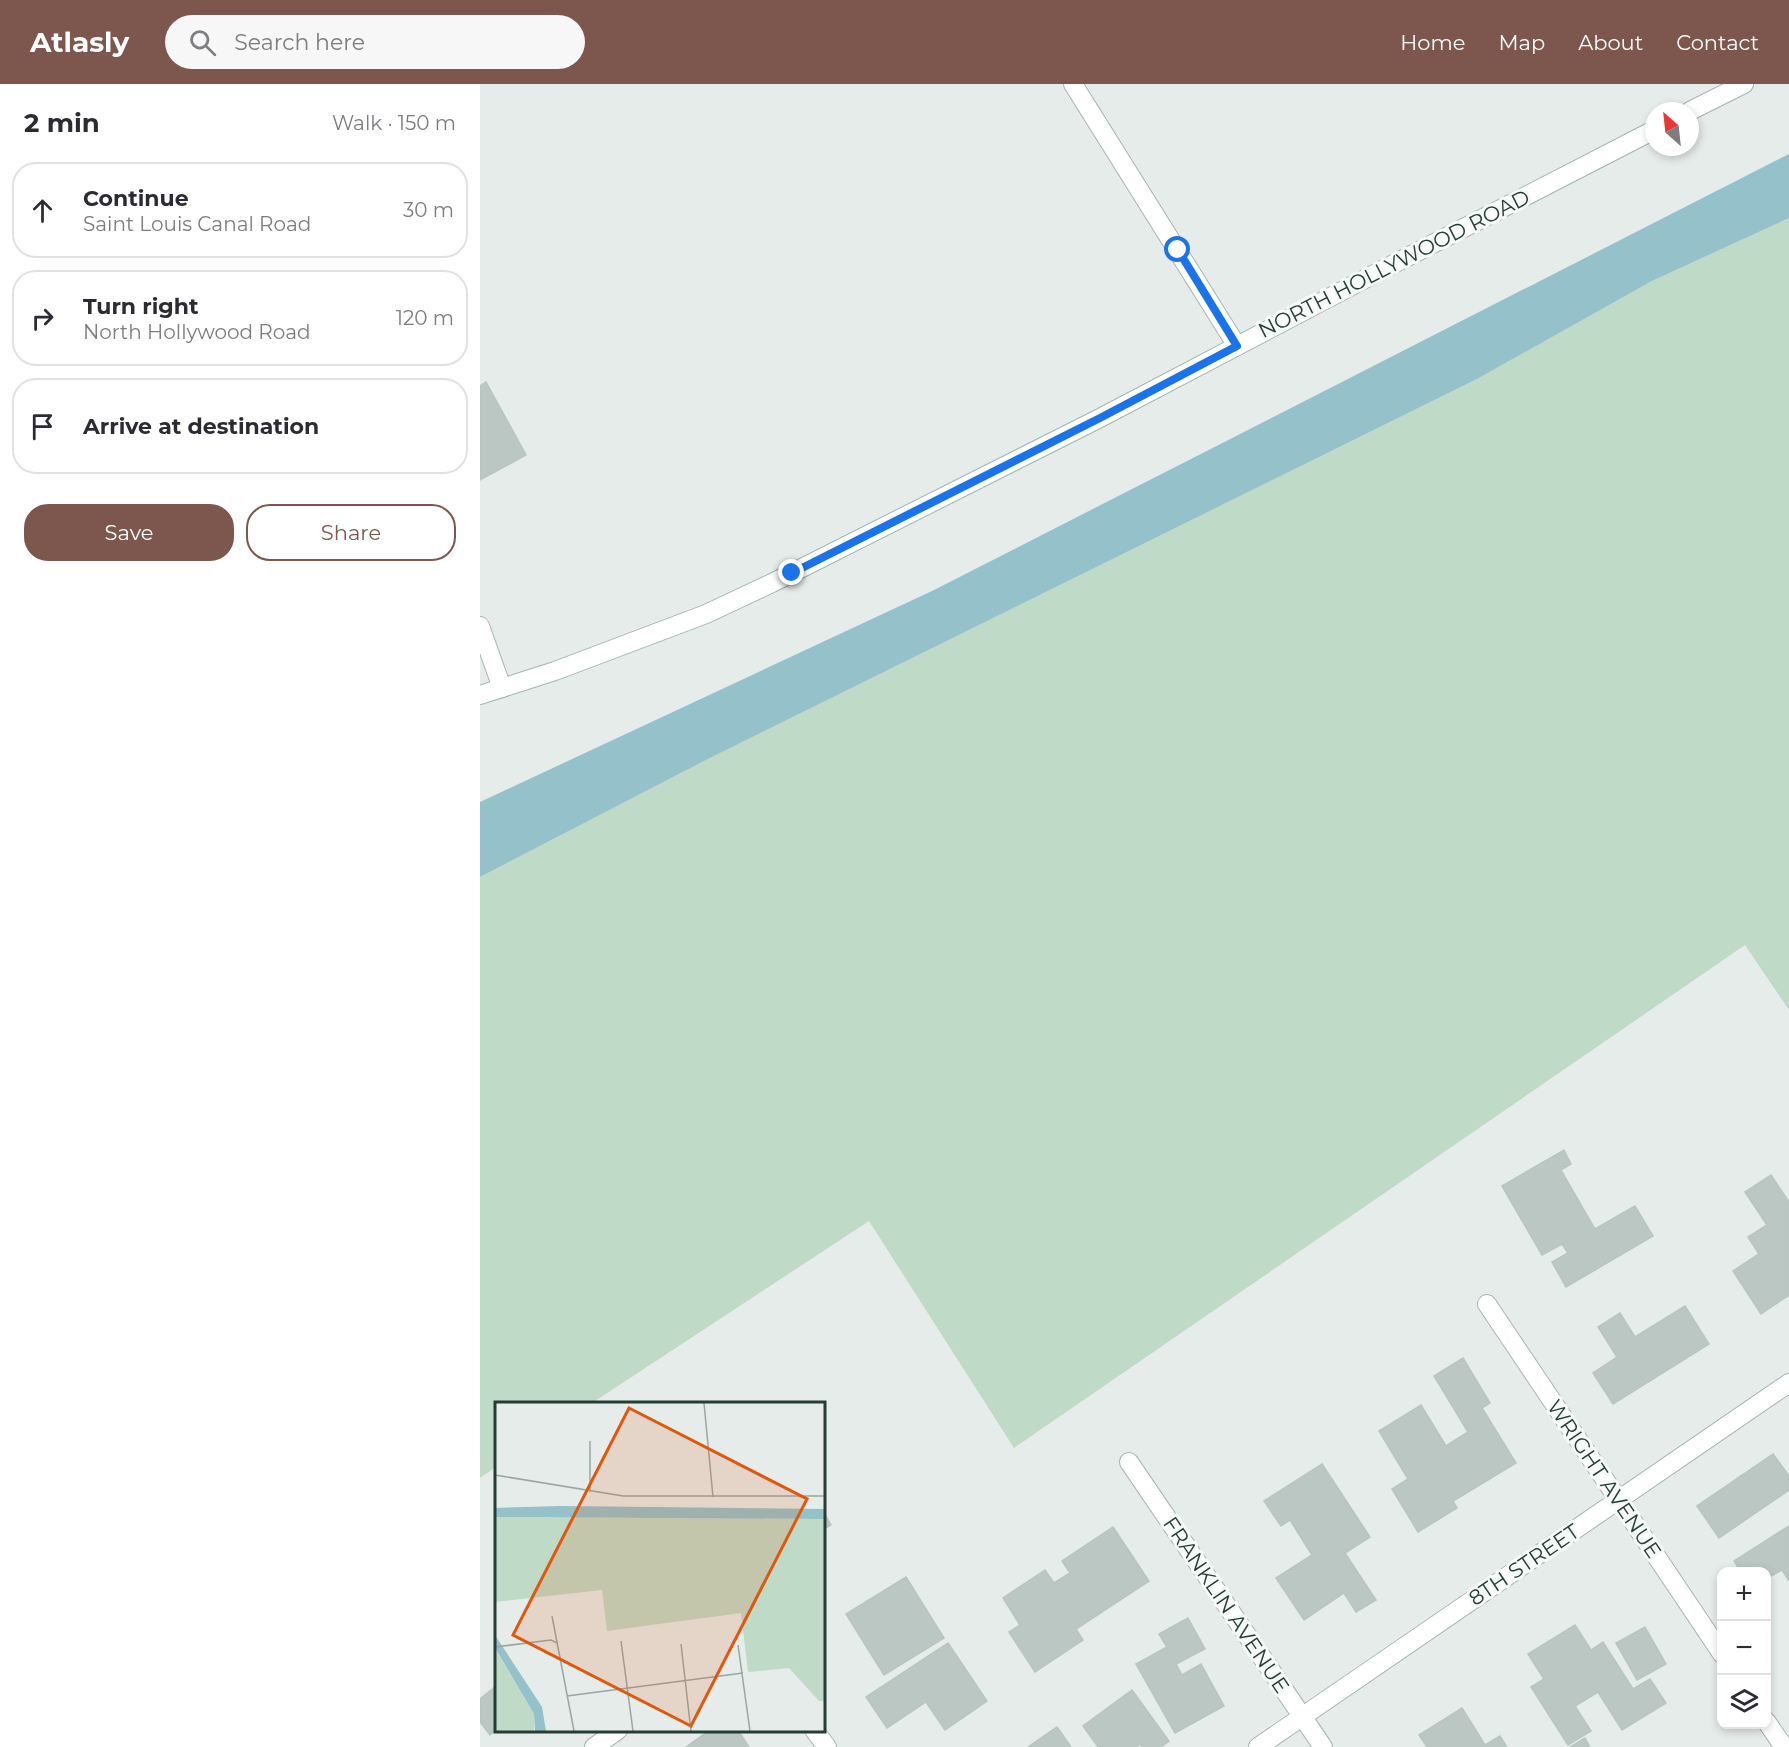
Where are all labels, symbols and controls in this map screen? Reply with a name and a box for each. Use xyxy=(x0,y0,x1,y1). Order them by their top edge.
search box xyxy=(165,15,585,69)
text: Atlasly xyxy=(30,25,129,59)
icon: search xyxy=(186,26,219,59)
text: Search here xyxy=(234,29,365,56)
text: Home xyxy=(1400,30,1465,55)
text: Map xyxy=(1498,30,1545,55)
text: About xyxy=(1578,30,1643,55)
text: Contact xyxy=(1676,30,1759,55)
north arrow xyxy=(1645,102,1699,156)
text: 2 min xyxy=(24,107,100,139)
text: Walk · 150 m xyxy=(332,111,456,135)
street label: NORTH HOLLYWOOD ROAD xyxy=(1254,184,1534,343)
text: Continue xyxy=(83,185,189,212)
icon: ahead xyxy=(26,194,59,227)
text: 30 m xyxy=(403,198,454,222)
text: Saint Louis Canal Road xyxy=(83,212,311,236)
route start xyxy=(1164,236,1190,262)
text: Turn right xyxy=(83,293,198,320)
icon: right xyxy=(26,302,59,335)
text: 120 m xyxy=(396,306,454,330)
text: North Hollywood Road xyxy=(83,320,311,344)
icon: arrive xyxy=(26,410,59,443)
text: Arrive at destination xyxy=(83,413,319,440)
button: Save xyxy=(24,504,234,561)
button: Share xyxy=(246,504,456,561)
route end xyxy=(778,559,804,585)
street label: WRIGHT AVENUE xyxy=(1542,1395,1667,1563)
inset map xyxy=(495,1402,825,1732)
street label: FRANKLIN AVENUE xyxy=(1158,1512,1295,1698)
street label: 8TH STREET xyxy=(1464,1518,1584,1611)
map controls xyxy=(1717,1567,1771,1729)
button: + xyxy=(1717,1567,1771,1621)
button: − xyxy=(1717,1621,1771,1675)
button: layers xyxy=(1717,1675,1771,1729)

